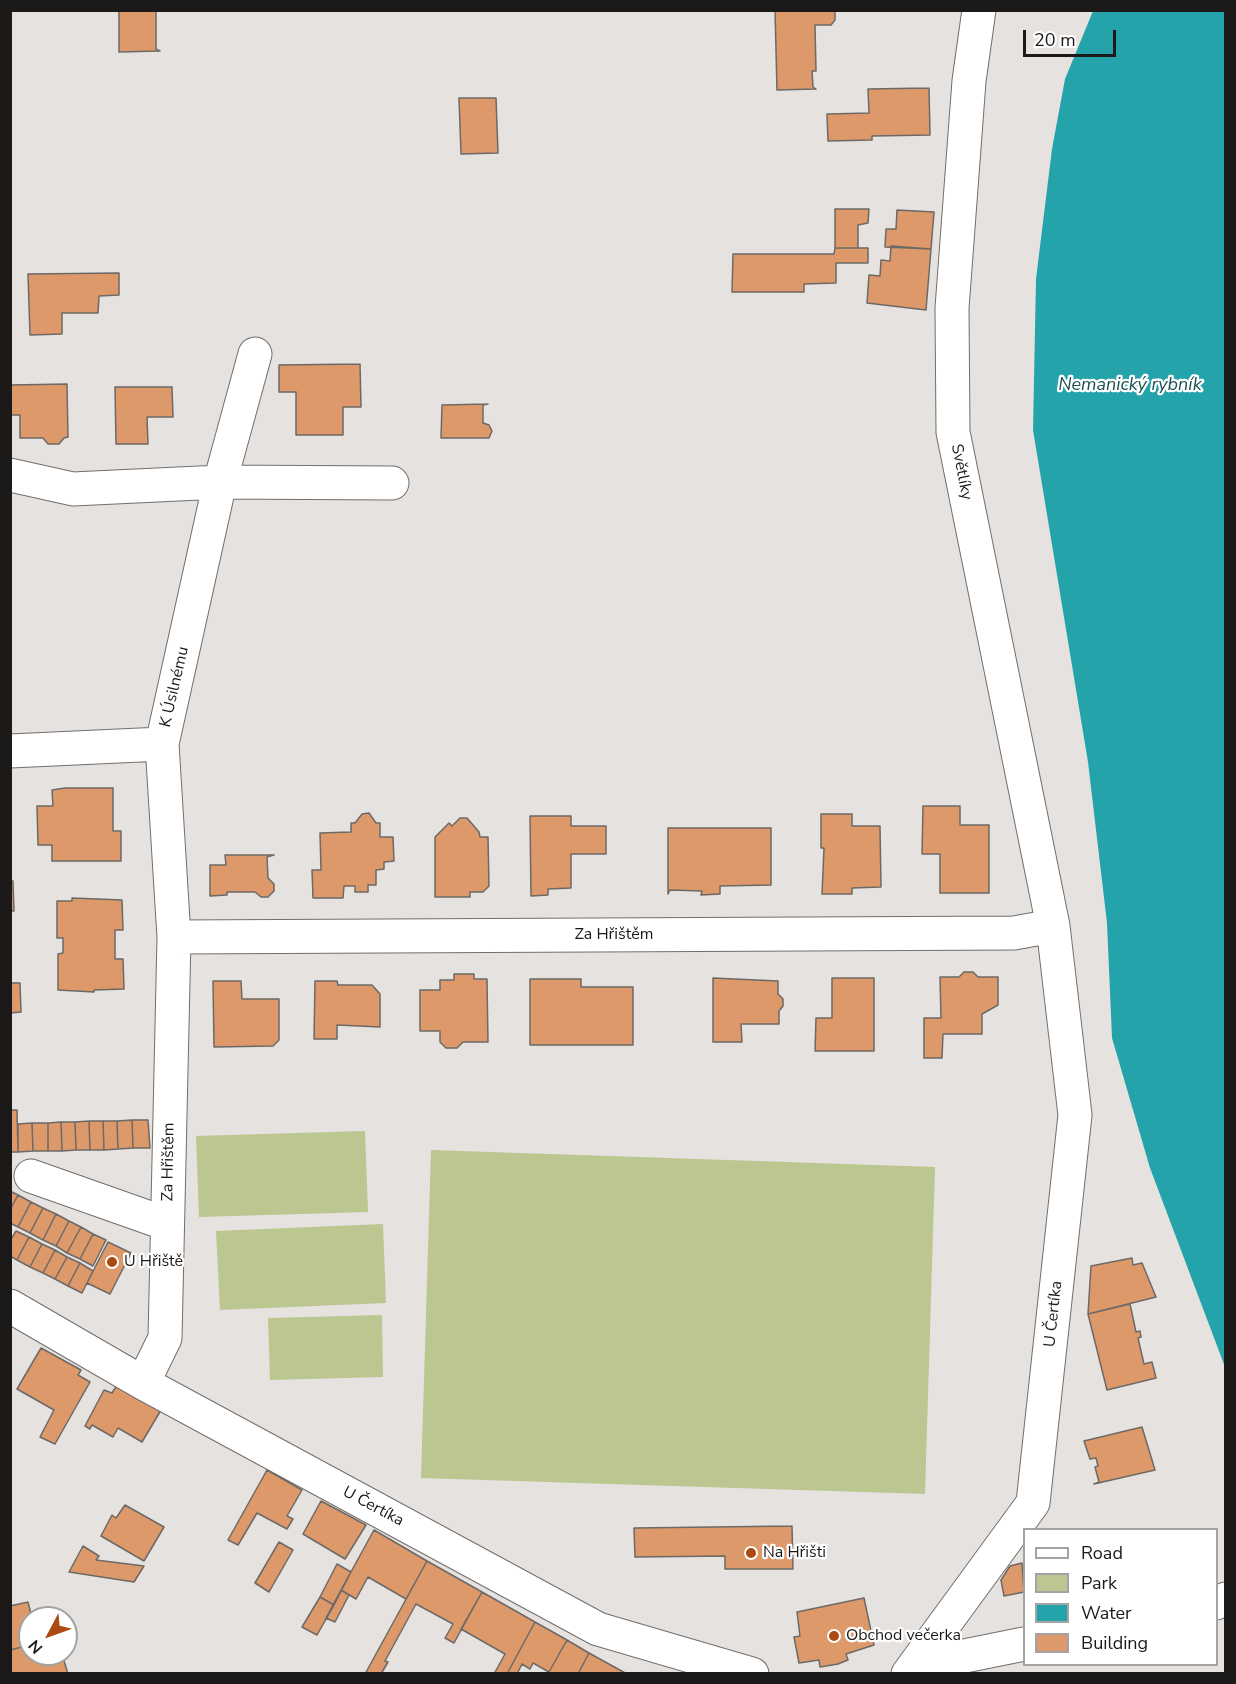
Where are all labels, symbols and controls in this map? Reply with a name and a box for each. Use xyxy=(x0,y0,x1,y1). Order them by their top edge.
scale bar xyxy=(1026,18,1119,56)
text: 20 m xyxy=(1034,28,1076,52)
water label: Nemanický rybník xyxy=(1058,375,1202,397)
street label: Světlíky xyxy=(946,442,976,502)
street label: K Úsilnému xyxy=(156,645,194,729)
street label: Za Hřištěm xyxy=(575,925,653,945)
street label: Za Hřištěm xyxy=(159,1122,179,1202)
place label: U Hřiště xyxy=(124,1252,183,1272)
marker: U Hřiště xyxy=(105,1255,119,1269)
street label: U Čertíka xyxy=(1041,1280,1067,1348)
street label: U Čertíka xyxy=(339,1483,407,1531)
legend xyxy=(1023,1528,1218,1666)
text: Road xyxy=(1081,1541,1123,1565)
place label: Na Hřišti xyxy=(763,1543,826,1563)
marker: Na Hřišti xyxy=(744,1546,758,1560)
text: Park xyxy=(1081,1571,1117,1595)
text: Water xyxy=(1081,1601,1132,1625)
north arrow xyxy=(18,1606,78,1666)
place label: Obchod večerka xyxy=(846,1626,961,1646)
marker: Obchod večerka xyxy=(827,1629,841,1643)
text: Building xyxy=(1081,1631,1148,1655)
text: N xyxy=(24,1635,48,1658)

